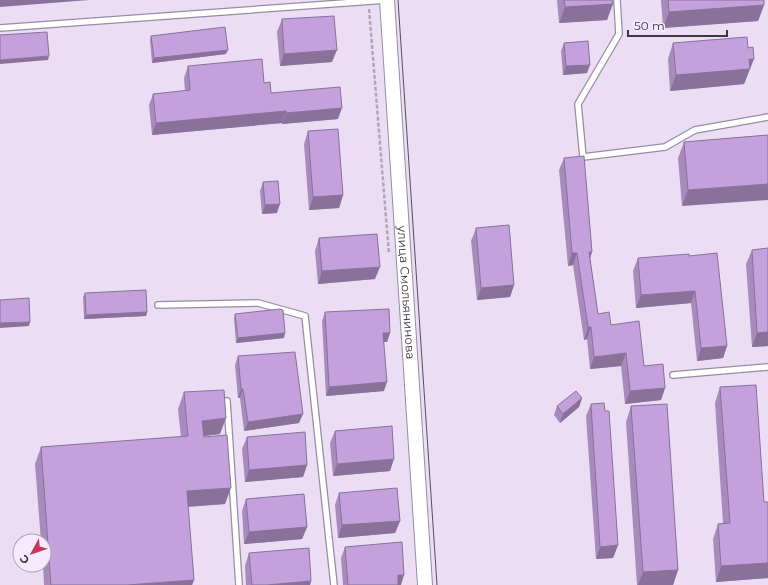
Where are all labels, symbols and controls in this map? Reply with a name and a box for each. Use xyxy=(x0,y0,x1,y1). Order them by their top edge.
scale bar xyxy=(628,12,727,38)
text: 50 m xyxy=(634,18,665,33)
street label: улица Смольянинова xyxy=(395,224,418,360)
north arrow xyxy=(12,533,52,573)
text: С xyxy=(16,552,32,567)

